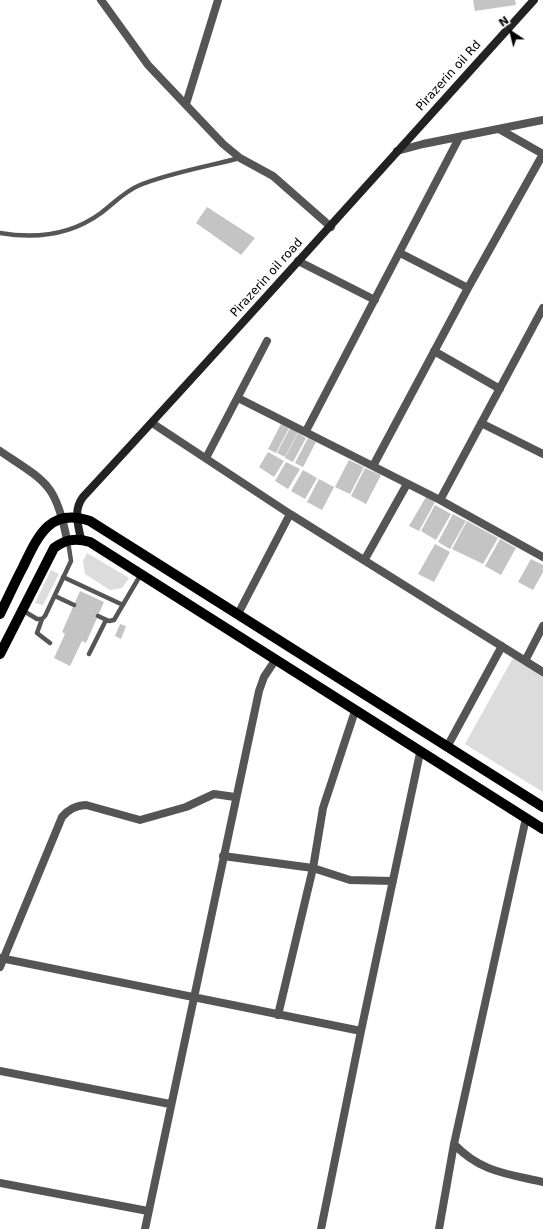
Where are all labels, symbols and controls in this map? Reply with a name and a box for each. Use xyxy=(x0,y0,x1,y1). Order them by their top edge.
north arrow xyxy=(491,12,531,52)
text: N xyxy=(496,14,511,30)
street label: Pirazerin oil Rd xyxy=(414,38,484,114)
street label: Pirazerin oil road xyxy=(228,236,306,320)

